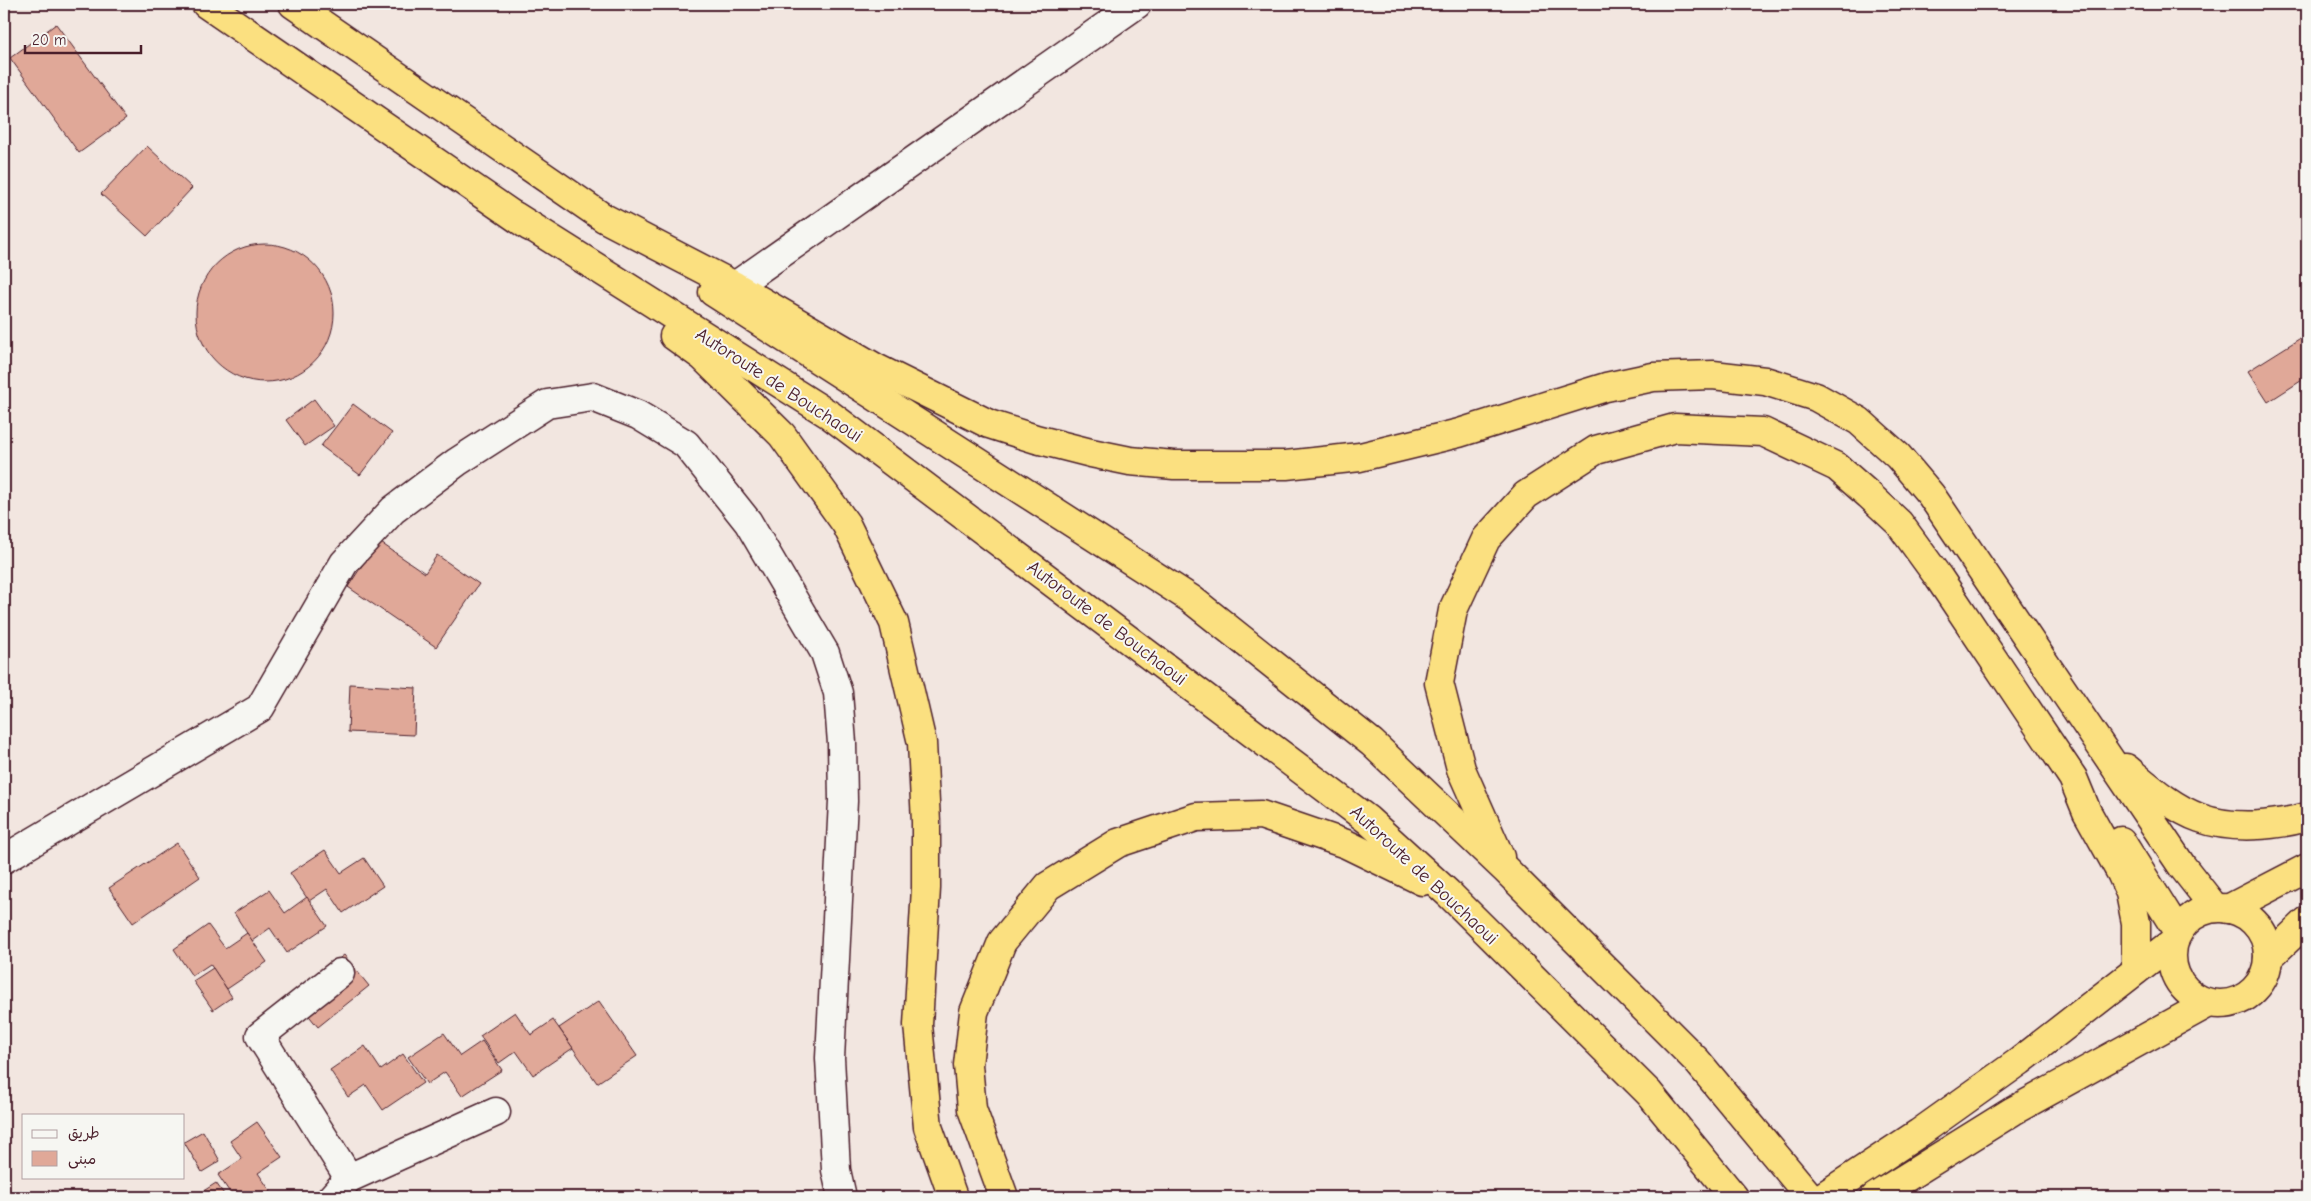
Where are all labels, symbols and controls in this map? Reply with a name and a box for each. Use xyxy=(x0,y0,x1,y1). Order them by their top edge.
scale bar xyxy=(25,22,141,54)
text: 20 m xyxy=(32,31,66,49)
street label: Autoroute de Bouchaoui xyxy=(692,323,866,447)
street label: Autoroute de Bouchaoui xyxy=(1023,556,1191,690)
street label: Autoroute de Bouchaoui xyxy=(1346,801,1502,949)
legend xyxy=(22,1114,185,1178)
text: طريق xyxy=(68,1124,100,1142)
text: مبنى xyxy=(68,1150,96,1169)

